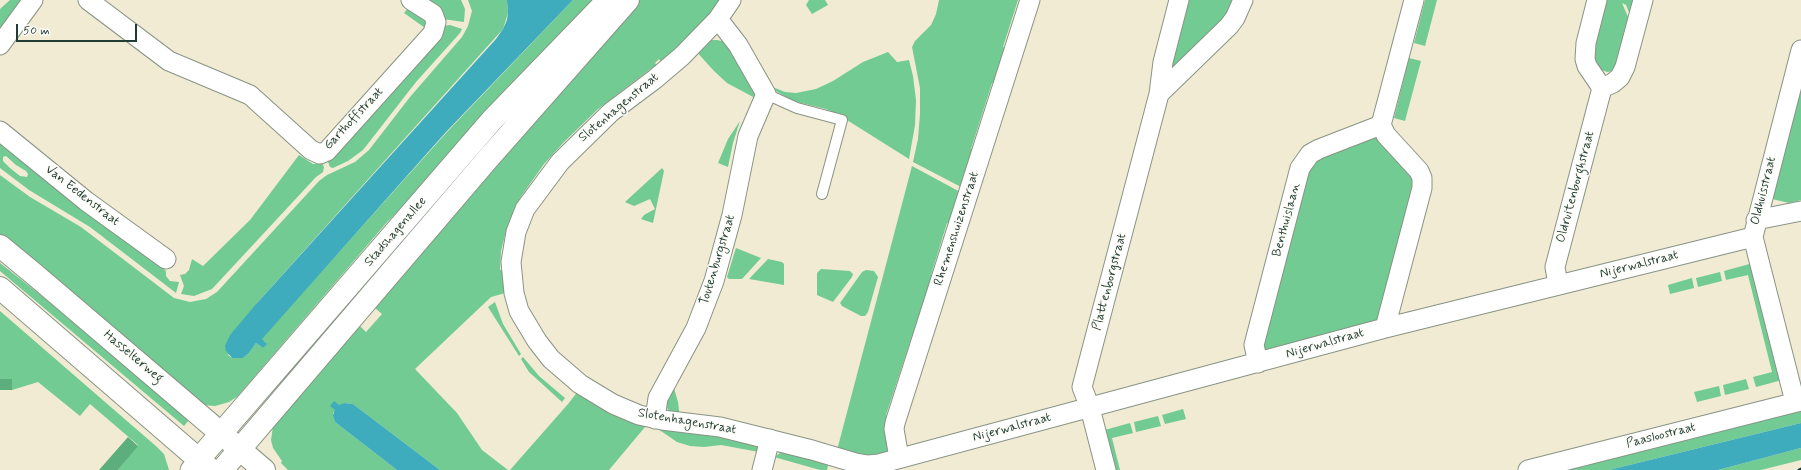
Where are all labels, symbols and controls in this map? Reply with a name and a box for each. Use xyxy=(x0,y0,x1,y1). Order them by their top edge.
scale bar xyxy=(18,16,139,42)
text: 50 m xyxy=(23,23,50,39)
street label: Slotenhagenstraat xyxy=(576,70,662,146)
street label: Garthoffstraat xyxy=(321,85,387,153)
street label: Oldruitenborghstraat xyxy=(1554,129,1598,245)
street label: Oldhuisstraat xyxy=(1748,155,1780,227)
street label: Van Eedenstraat xyxy=(42,162,122,230)
street label: Rhemenshuizenstraat xyxy=(931,170,983,288)
street label: Benthuislaan xyxy=(1270,181,1304,259)
street label: Stadshagenallee xyxy=(362,194,430,270)
street label: Toutenburgstraat xyxy=(697,213,739,307)
street label: Plattenborgstraat xyxy=(1090,232,1130,332)
street label: Nijerwalstraat xyxy=(1598,248,1680,282)
street label: Nijerwalstraat xyxy=(1284,325,1366,363)
street label: Hasselterweg xyxy=(100,327,166,387)
street label: Slotenhagenstraat xyxy=(637,406,737,438)
street label: Nijerwalstraat xyxy=(971,410,1053,446)
street label: Paasloostraat xyxy=(1625,420,1697,452)

